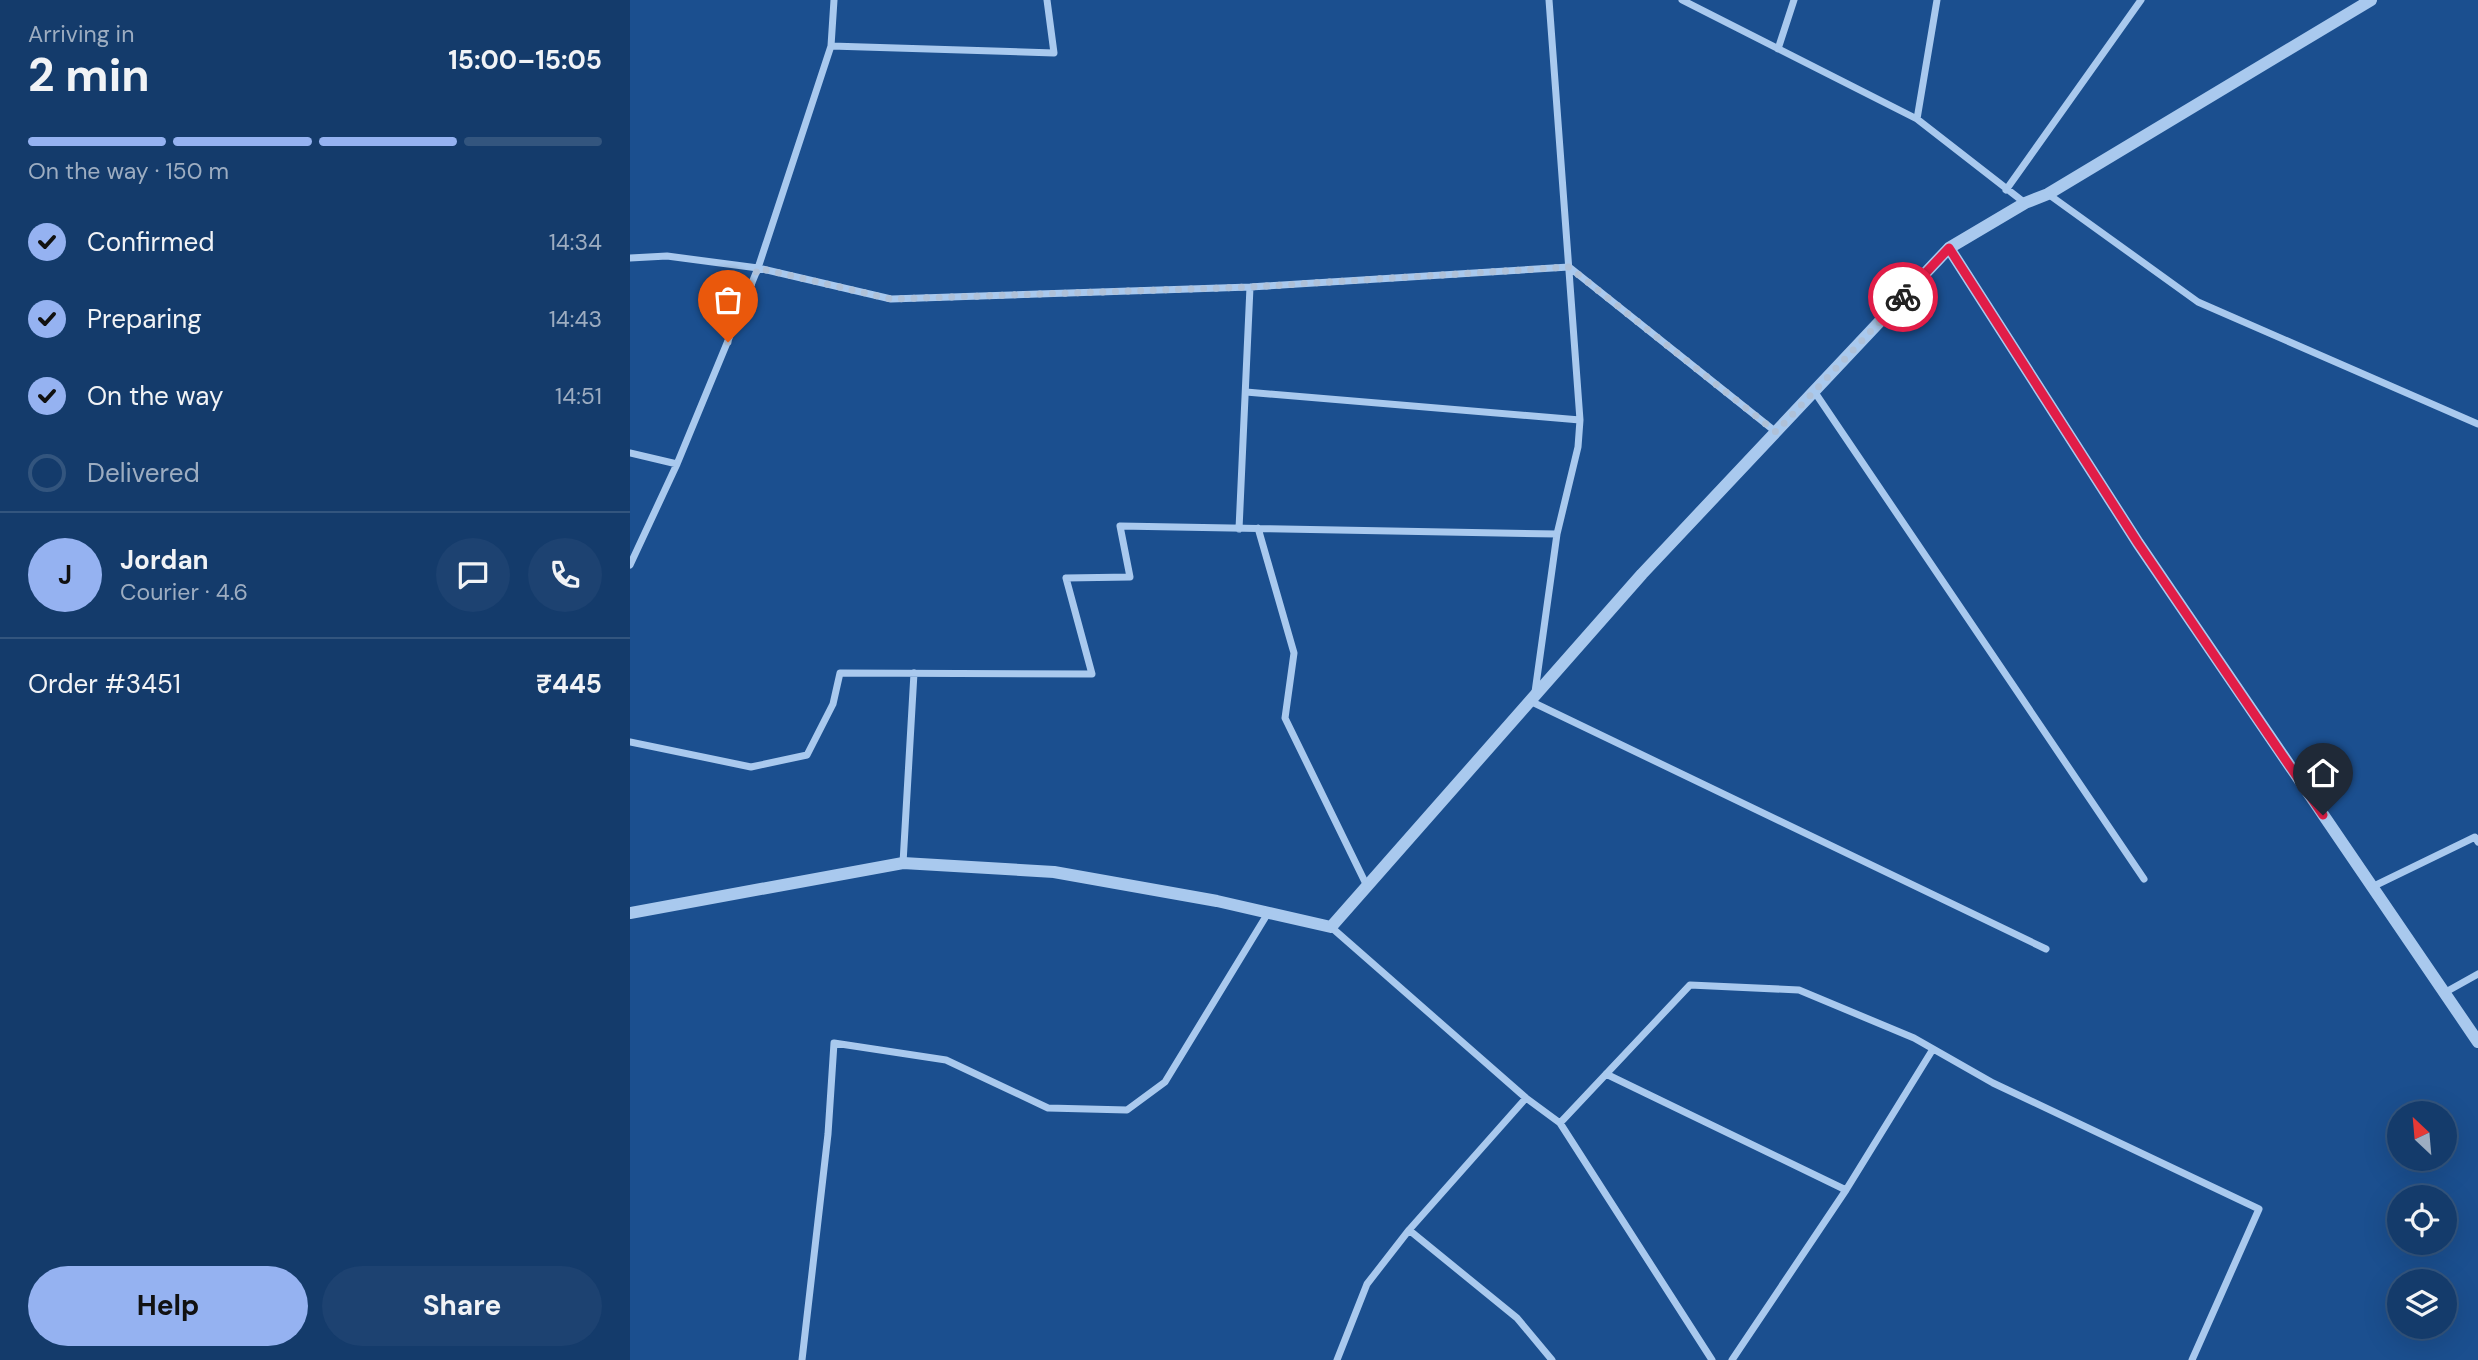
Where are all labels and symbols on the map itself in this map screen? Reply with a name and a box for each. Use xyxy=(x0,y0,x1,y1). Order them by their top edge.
courier xyxy=(1868,262,1938,332)
pin xyxy=(698,270,758,342)
pin xyxy=(2293,743,2353,815)
north arrow xyxy=(2387,1101,2457,1171)

